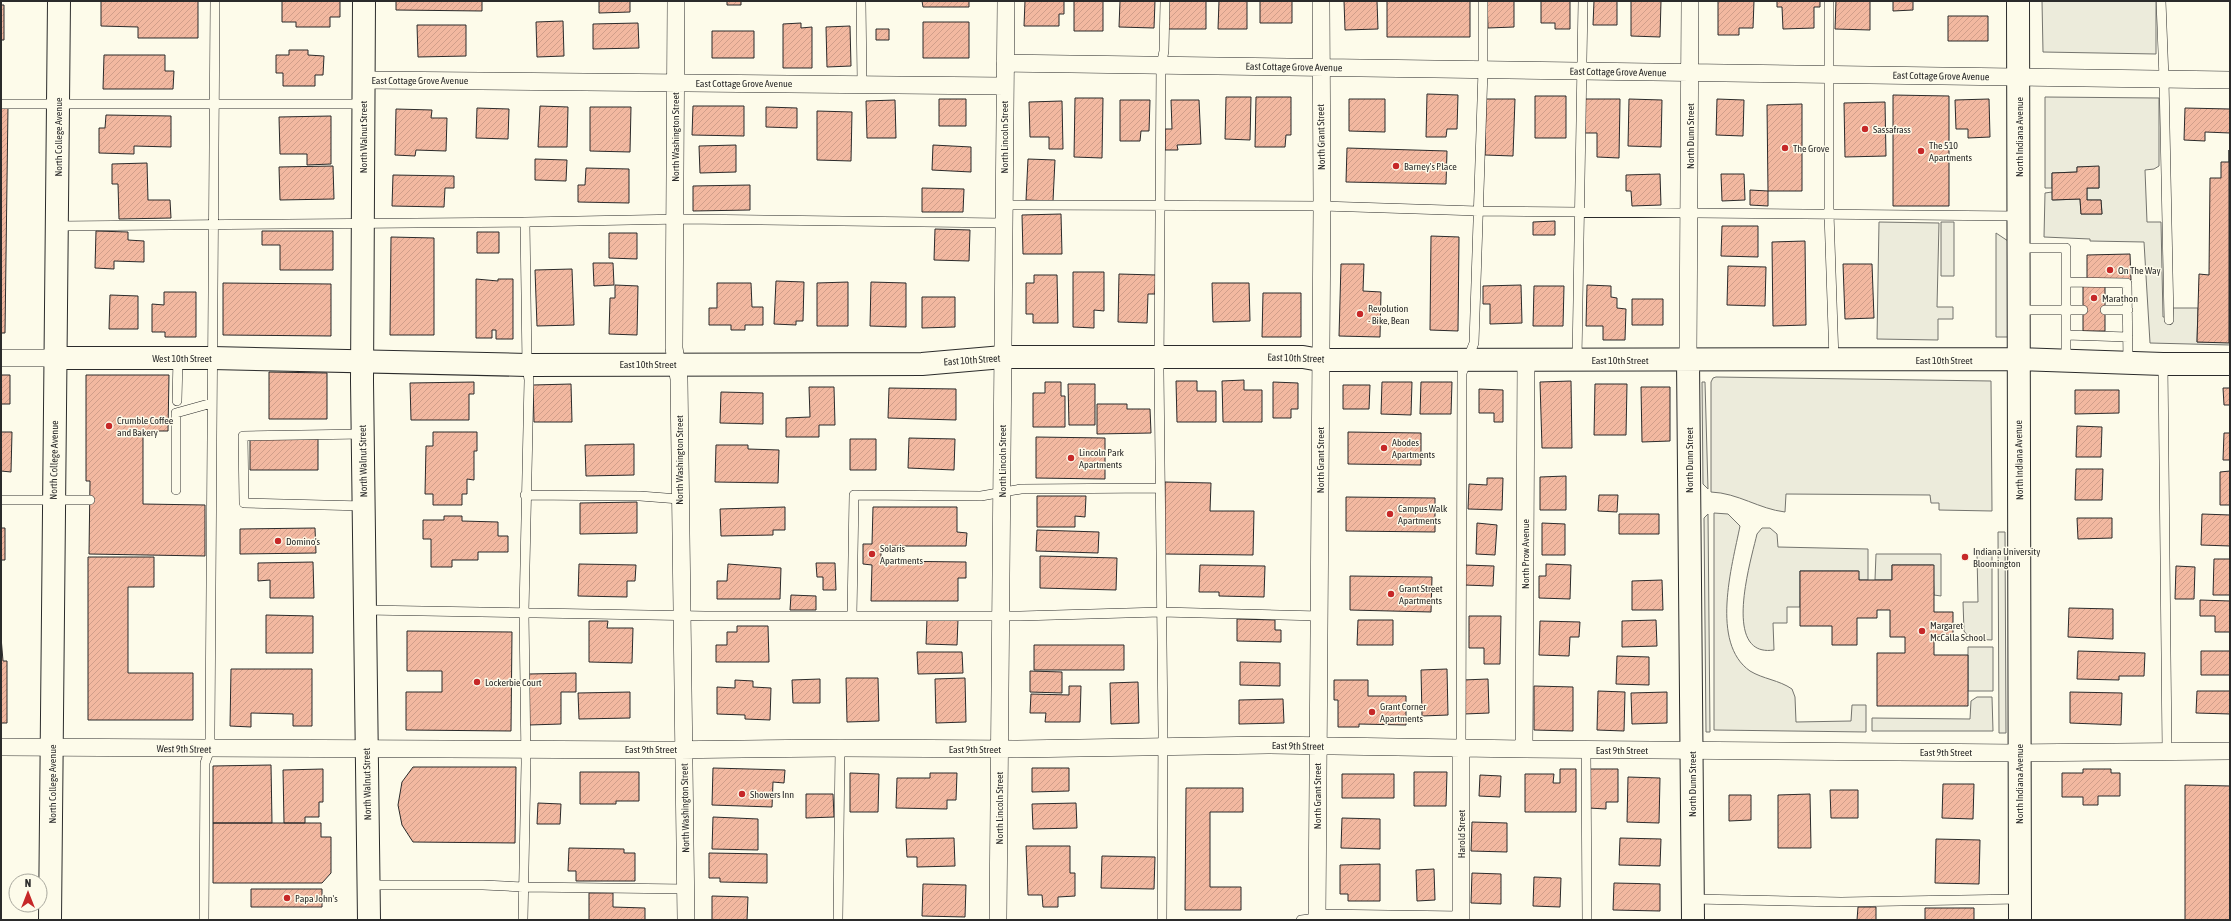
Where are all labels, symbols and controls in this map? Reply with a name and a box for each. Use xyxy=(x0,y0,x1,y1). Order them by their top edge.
street label: East Cottage Grove Avenue xyxy=(1246,61,1343,73)
street label: East Cottage Grove Avenue xyxy=(1570,66,1667,78)
street label: East Cottage Grove Avenue xyxy=(1893,70,1990,82)
street label: East Cottage Grove Avenue xyxy=(372,75,469,86)
street label: East Cottage Grove Avenue xyxy=(696,78,793,89)
street label: North Washington Street xyxy=(670,92,681,182)
street label: North Indiana Avenue xyxy=(2014,96,2025,177)
street label: North College Avenue xyxy=(53,97,64,177)
street label: North Lincoln Street xyxy=(999,100,1010,173)
street label: North Walnut Street xyxy=(358,101,369,173)
street label: North Dunn Street xyxy=(1685,103,1696,169)
street label: North Grant Street xyxy=(1315,104,1327,170)
marker: Sassafrass xyxy=(1860,124,1870,134)
place label: Sassafrass xyxy=(1873,124,1911,135)
place label: The 510 Apartments xyxy=(1929,140,1972,163)
marker: The Grove xyxy=(1780,143,1790,153)
place label: The Grove xyxy=(1793,143,1830,154)
marker: The 510 Apartments xyxy=(1916,146,1926,156)
marker: Barney's Place xyxy=(1391,161,1401,171)
place label: Barney's Place xyxy=(1404,161,1457,172)
marker: On The Way xyxy=(2105,265,2115,275)
place label: On The Way xyxy=(2118,265,2161,276)
marker: Marathon xyxy=(2089,293,2099,303)
place label: Marathon xyxy=(2102,293,2138,304)
place label: Revolution - Bike, Bean xyxy=(1368,303,1410,326)
marker: Revolution - Bike, Bean xyxy=(1355,309,1365,319)
street label: East 10th Street xyxy=(1267,352,1325,364)
street label: West 10th Street xyxy=(152,353,212,364)
street label: East 10th Street xyxy=(943,353,1001,367)
street label: East 10th Street xyxy=(1591,355,1649,366)
street label: East 10th Street xyxy=(1915,355,1973,366)
street label: East 10th Street xyxy=(619,359,677,370)
place label: Crumble Coffee and Bakery xyxy=(117,415,174,438)
street label: North Washington Street xyxy=(674,415,685,505)
street label: North Indiana Avenue xyxy=(2013,419,2025,500)
street label: North College Avenue xyxy=(48,420,60,500)
marker: Crumble Coffee and Bakery xyxy=(104,421,114,431)
street label: North Walnut Street xyxy=(357,424,369,497)
street label: North Lincoln Street xyxy=(997,424,1008,497)
street label: North Grant Street xyxy=(1315,427,1326,493)
street label: North Dunn Street xyxy=(1684,427,1695,493)
place label: Abodes Apartments xyxy=(1392,437,1435,460)
marker: Abodes Apartments xyxy=(1379,443,1389,453)
place label: Lincoln Park Apartments xyxy=(1079,447,1125,470)
marker: Lincoln Park Apartments xyxy=(1066,453,1076,463)
place label: Campus Walk Apartments xyxy=(1398,503,1448,526)
marker: Campus Walk Apartments xyxy=(1385,509,1395,519)
street label: North Prow Avenue xyxy=(1520,519,1531,589)
marker: Domino's xyxy=(273,536,283,546)
place label: Domino's xyxy=(286,536,321,547)
place label: Solaris Apartments xyxy=(880,543,923,566)
place label: Indiana University Bloomington xyxy=(1973,546,2040,569)
marker: Solaris Apartments xyxy=(867,549,877,559)
marker: Indiana University Bloomington xyxy=(1960,552,1970,562)
place label: Grant Street Apartments xyxy=(1399,583,1443,606)
marker: Grant Street Apartments xyxy=(1386,589,1396,599)
place label: Margaret McCalla School xyxy=(1930,620,1986,643)
marker: Margaret McCalla School xyxy=(1917,626,1927,636)
marker: Lockerbie Court xyxy=(472,677,482,687)
place label: Lockerbie Court xyxy=(485,677,542,688)
place label: Grant Corner Apartments xyxy=(1380,701,1427,724)
marker: Grant Corner Apartments xyxy=(1367,707,1377,717)
street label: East 9th Street xyxy=(1272,740,1324,752)
street label: West 9th Street xyxy=(156,743,212,755)
street label: North Indiana Avenue xyxy=(2014,743,2025,824)
street label: North College Avenue xyxy=(47,744,58,824)
street label: East 9th Street xyxy=(625,744,677,755)
street label: East 9th Street xyxy=(949,744,1001,755)
street label: East 9th Street xyxy=(1596,745,1648,756)
street label: North Walnut Street xyxy=(361,747,373,820)
street label: East 9th Street xyxy=(1920,747,1972,758)
street label: North Dunn Street xyxy=(1687,751,1698,817)
street label: North Washington Street xyxy=(679,763,691,853)
street label: North Grant Street xyxy=(1312,763,1323,829)
street label: North Lincoln Street xyxy=(994,771,1005,844)
marker: Showers Inn xyxy=(737,789,747,799)
place label: Showers Inn xyxy=(750,789,794,800)
street label: Harold Street xyxy=(1456,810,1467,858)
north arrow xyxy=(8,873,48,913)
text: N xyxy=(25,877,31,889)
marker: Papa John's xyxy=(282,893,292,903)
place label: Papa John's xyxy=(295,893,338,904)

